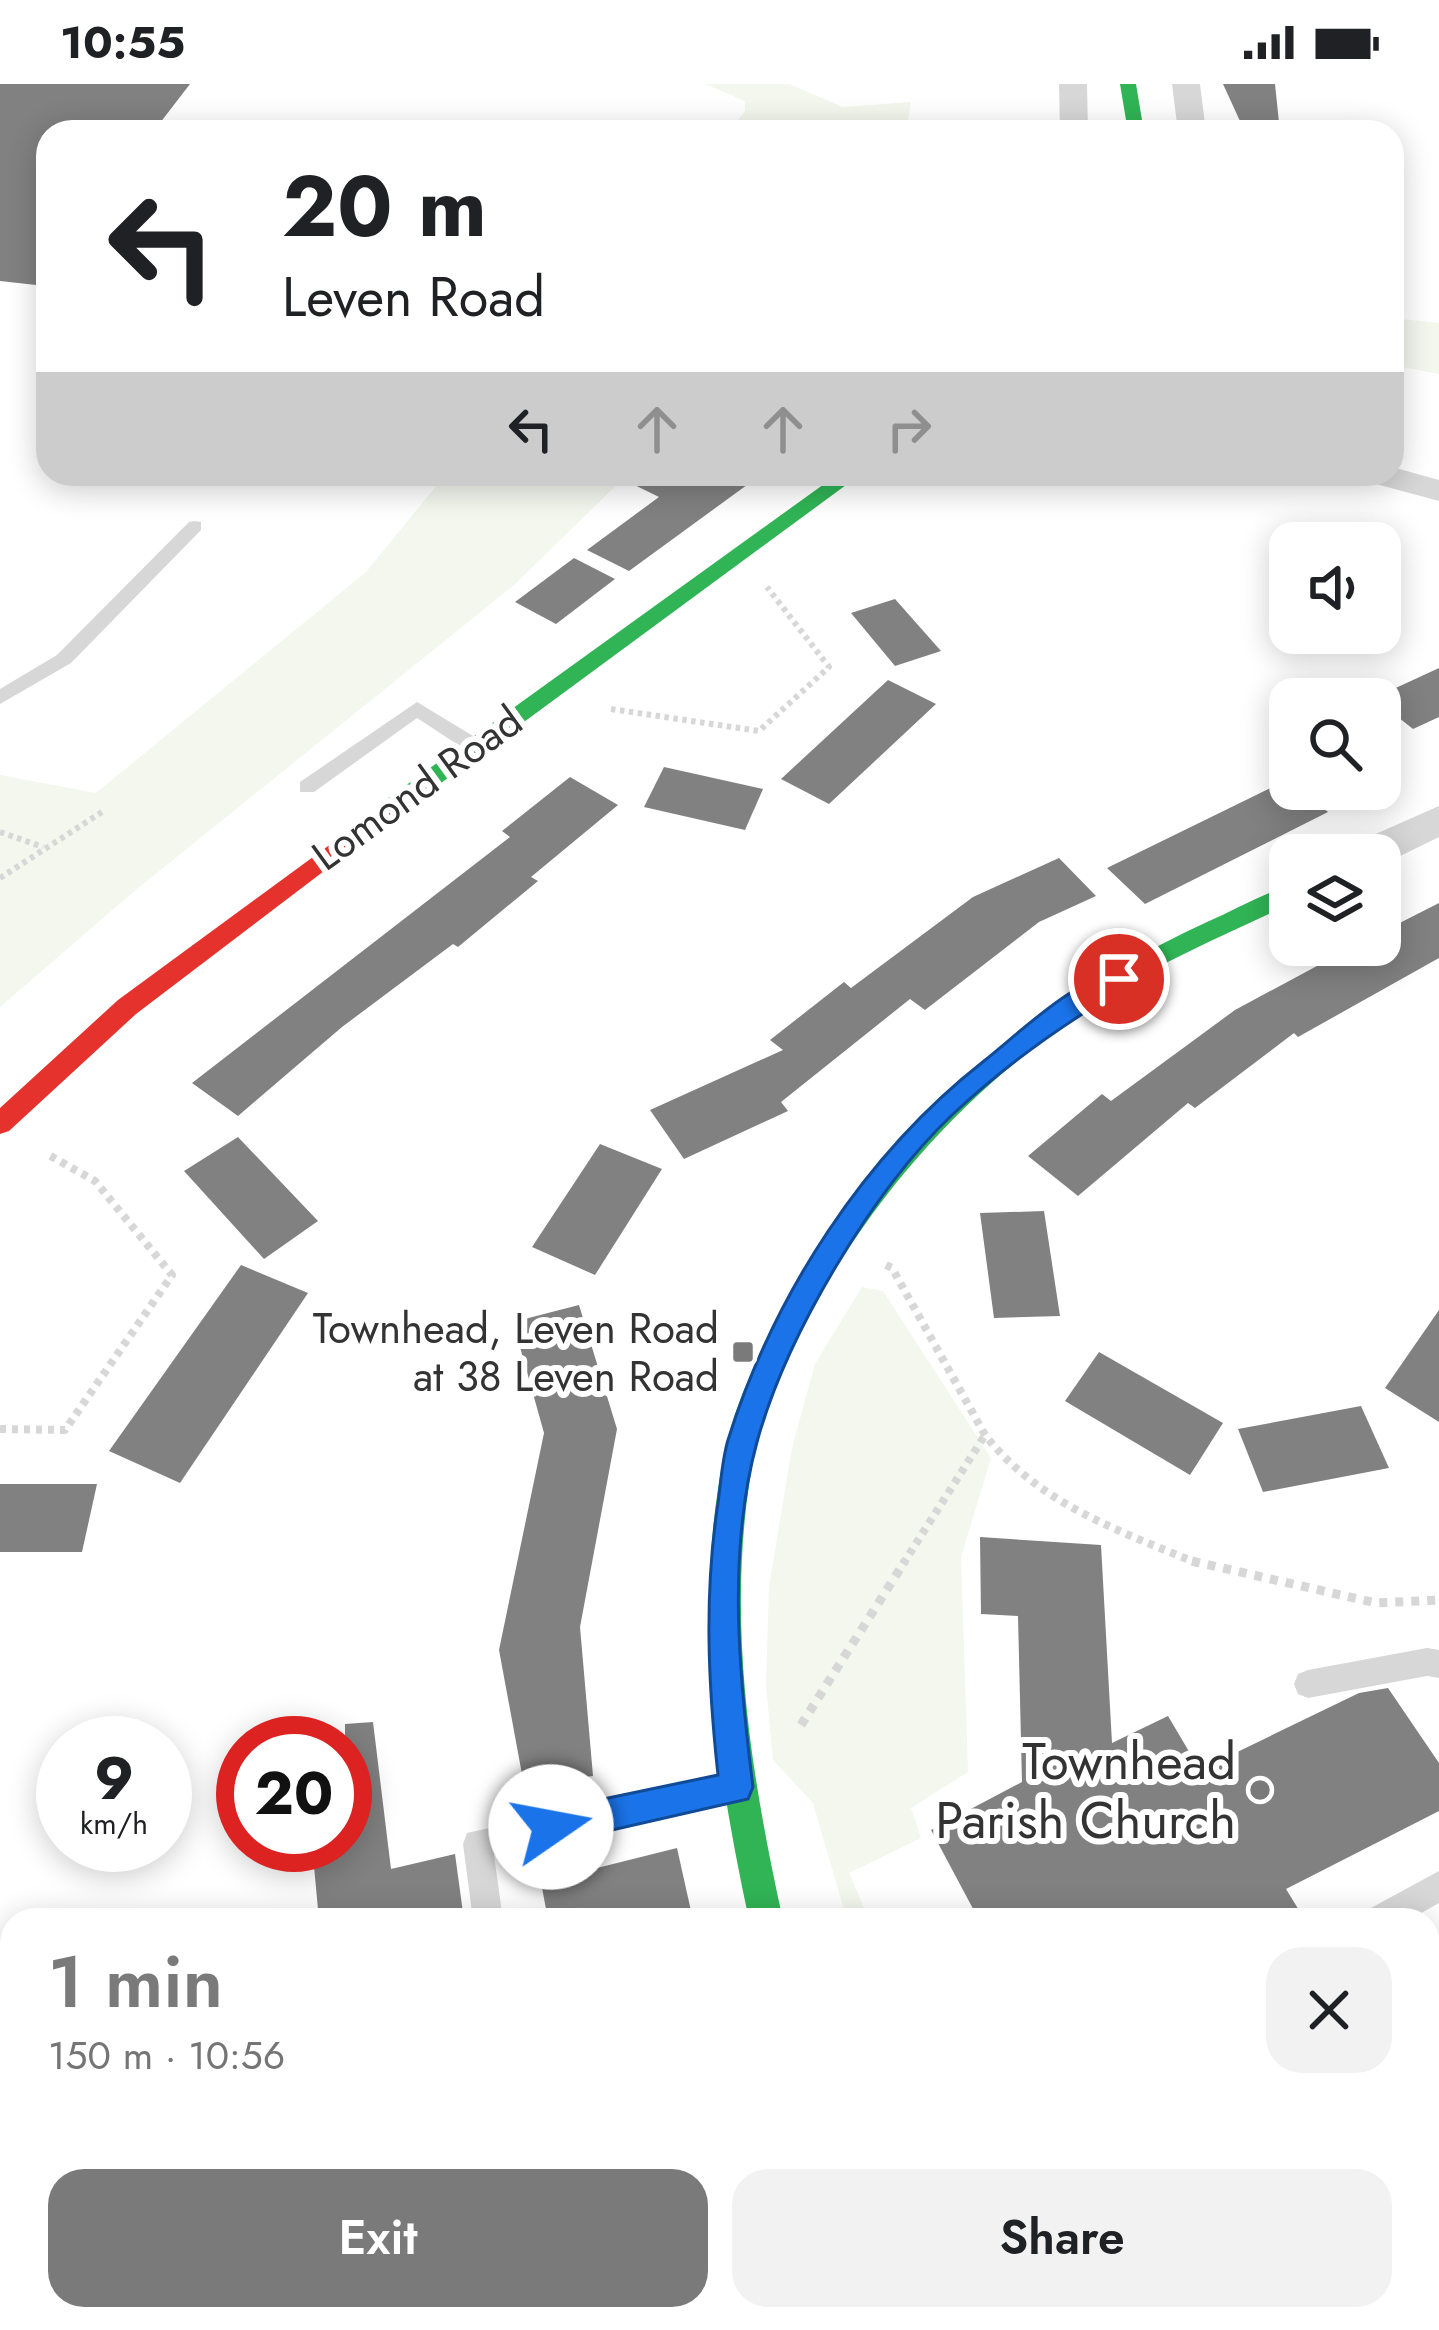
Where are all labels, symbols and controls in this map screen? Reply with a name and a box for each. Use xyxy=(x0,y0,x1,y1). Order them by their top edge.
text: 10:55 xyxy=(60,10,185,75)
text: 20 m xyxy=(282,146,487,268)
icon: left xyxy=(84,168,240,324)
text: Leven Road xyxy=(282,258,545,336)
icon: left xyxy=(498,396,564,462)
icon: ahead xyxy=(624,396,690,462)
icon: ahead xyxy=(750,396,816,462)
icon: right xyxy=(876,396,942,462)
map controls xyxy=(1269,522,1401,966)
button: sound xyxy=(1269,522,1401,654)
button: search xyxy=(1269,678,1401,810)
street label: Lomond Road xyxy=(299,691,535,885)
button: layers xyxy=(1269,834,1401,966)
pin xyxy=(1068,928,1170,1030)
icon: arrive xyxy=(1086,946,1152,1012)
place label: Townhead, Leven Road at 38 Leven Road xyxy=(313,1298,719,1407)
marker: Townhead, Leven Road at 38 Leven Road xyxy=(730,1339,756,1365)
speed limit sign: 20 xyxy=(216,1716,372,1872)
place label: Townhead Parish Church xyxy=(935,1724,1236,1857)
text: 9 xyxy=(94,1735,134,1822)
position arrow xyxy=(488,1764,614,1890)
marker: Townhead Parish Church xyxy=(1247,1777,1273,1803)
text: km/h xyxy=(80,1802,148,1845)
text: 1 min xyxy=(48,1930,223,2034)
button: close xyxy=(1266,1947,1392,2073)
text: 150 m · 10:56 xyxy=(48,2027,285,2084)
button: Exit xyxy=(48,2169,708,2307)
button: Share xyxy=(732,2169,1392,2307)

